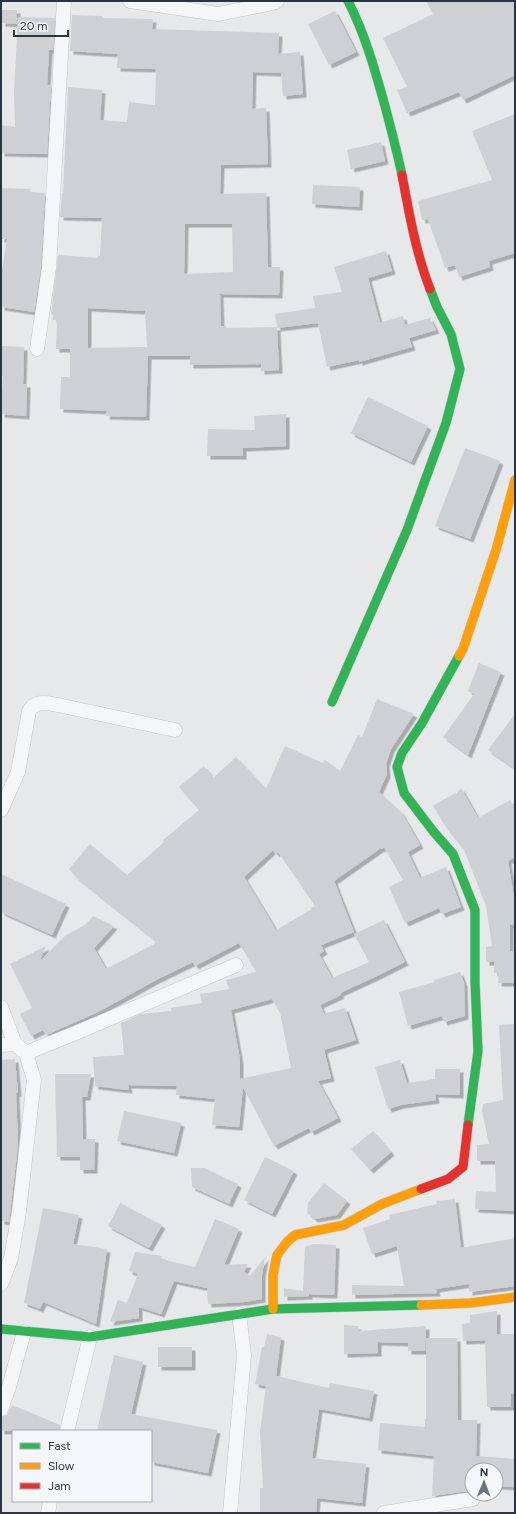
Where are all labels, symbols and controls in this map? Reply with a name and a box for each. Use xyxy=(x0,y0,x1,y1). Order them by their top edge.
scale bar xyxy=(14,12,68,38)
text: 20 m xyxy=(20,19,48,33)
legend xyxy=(12,1430,152,1502)
text: Fast xyxy=(48,1439,71,1453)
text: Slow xyxy=(48,1459,75,1473)
north arrow xyxy=(464,1462,504,1502)
text: N xyxy=(480,1466,489,1479)
text: Jam xyxy=(48,1479,71,1493)

